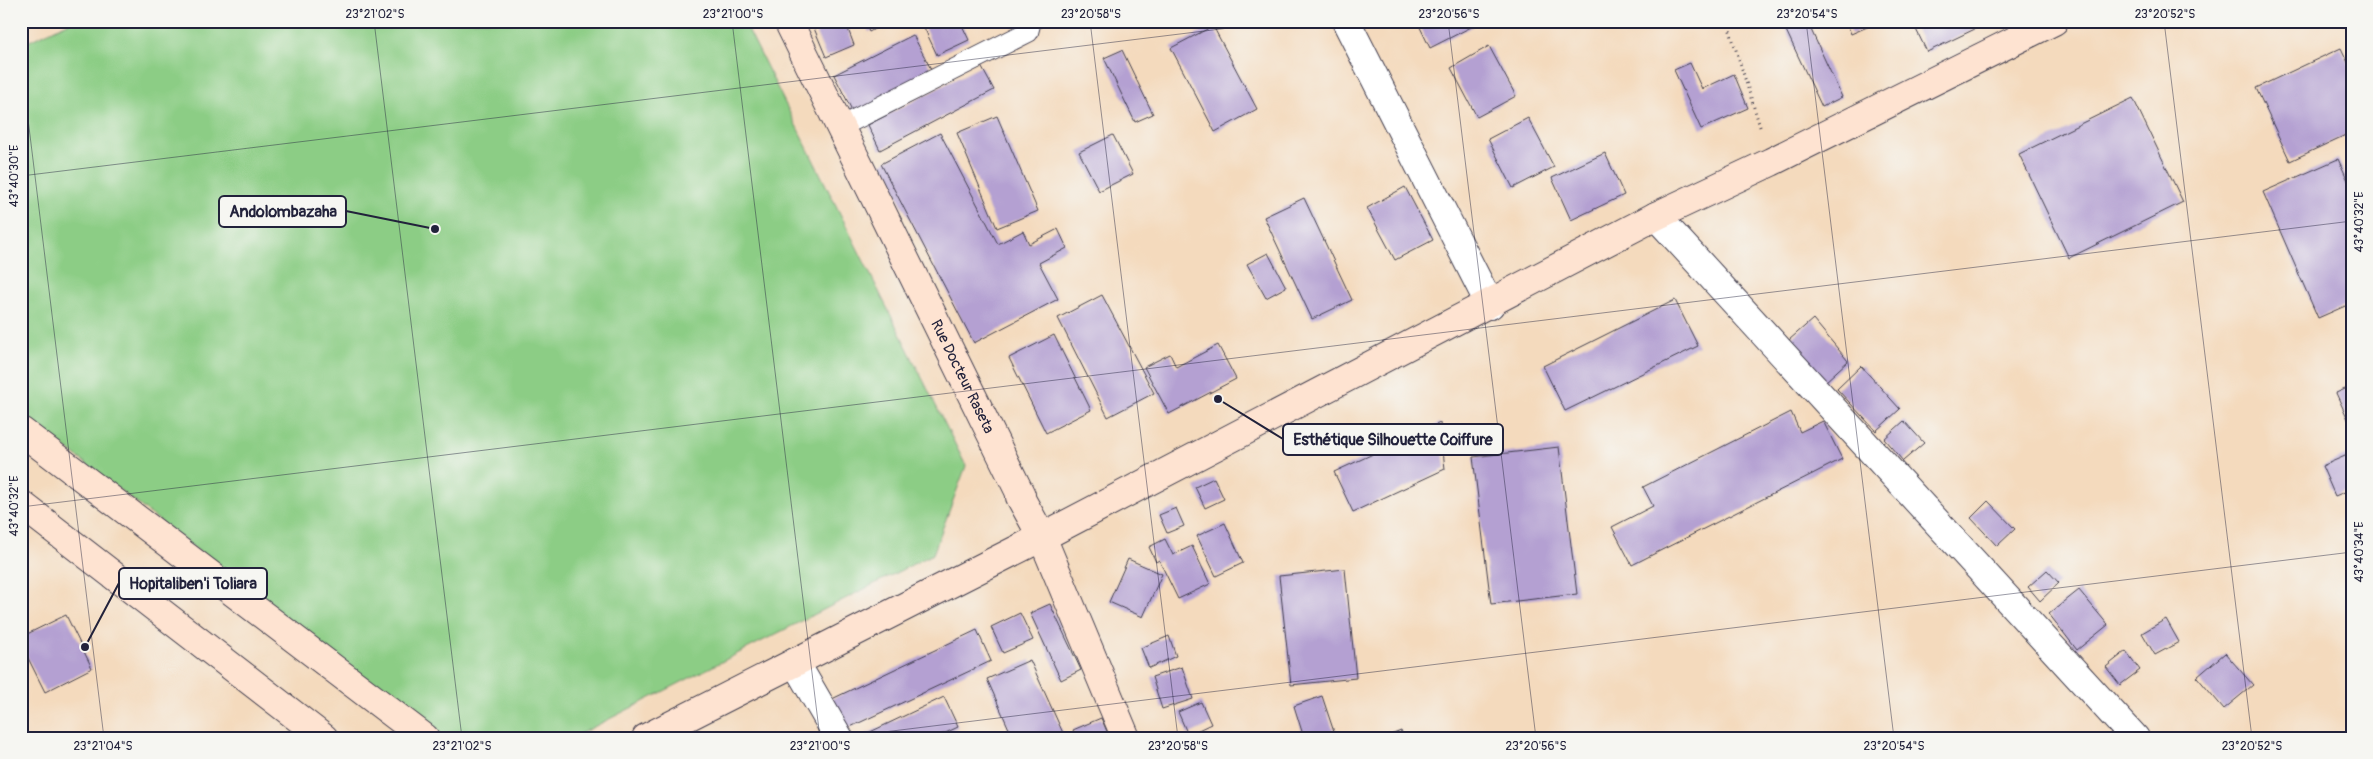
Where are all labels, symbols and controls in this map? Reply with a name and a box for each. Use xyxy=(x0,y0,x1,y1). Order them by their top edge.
text: 23°21'02"S xyxy=(346,7,404,22)
text: 23°21'00"S xyxy=(703,7,763,22)
text: 23°20'58"S xyxy=(1061,7,1121,22)
text: 23°20'56"S xyxy=(1419,7,1479,22)
text: 23°20'54"S xyxy=(1777,7,1837,22)
text: 23°20'52"S xyxy=(2135,7,2195,22)
text: 43°40'30"E xyxy=(7,145,22,207)
text: 43°40'32"E xyxy=(2352,192,2367,252)
callout: Andolombazaha xyxy=(219,196,346,227)
text: Andolombazaha xyxy=(229,202,337,222)
street label: Rue Docteur Raseta xyxy=(927,316,999,436)
callout: Esthétique Silhouette Coiffure xyxy=(1283,424,1503,455)
text: Esthétique Silhouette Coiffure xyxy=(1293,430,1494,450)
text: 43°40'32"E xyxy=(7,476,22,536)
text: 43°40'34"E xyxy=(2352,521,2367,583)
callout: Hopitaliben'i Toliara xyxy=(119,568,267,599)
text: Hopitaliben'i Toliara xyxy=(129,574,257,594)
text: 23°21'04"S xyxy=(73,739,133,754)
text: 23°21'02"S xyxy=(433,739,491,754)
text: 23°21'00"S xyxy=(790,739,850,754)
text: 23°20'58"S xyxy=(1148,739,1208,754)
text: 23°20'56"S xyxy=(1506,739,1566,754)
text: 23°20'54"S xyxy=(1864,739,1924,754)
text: 23°20'52"S xyxy=(2222,739,2282,754)

